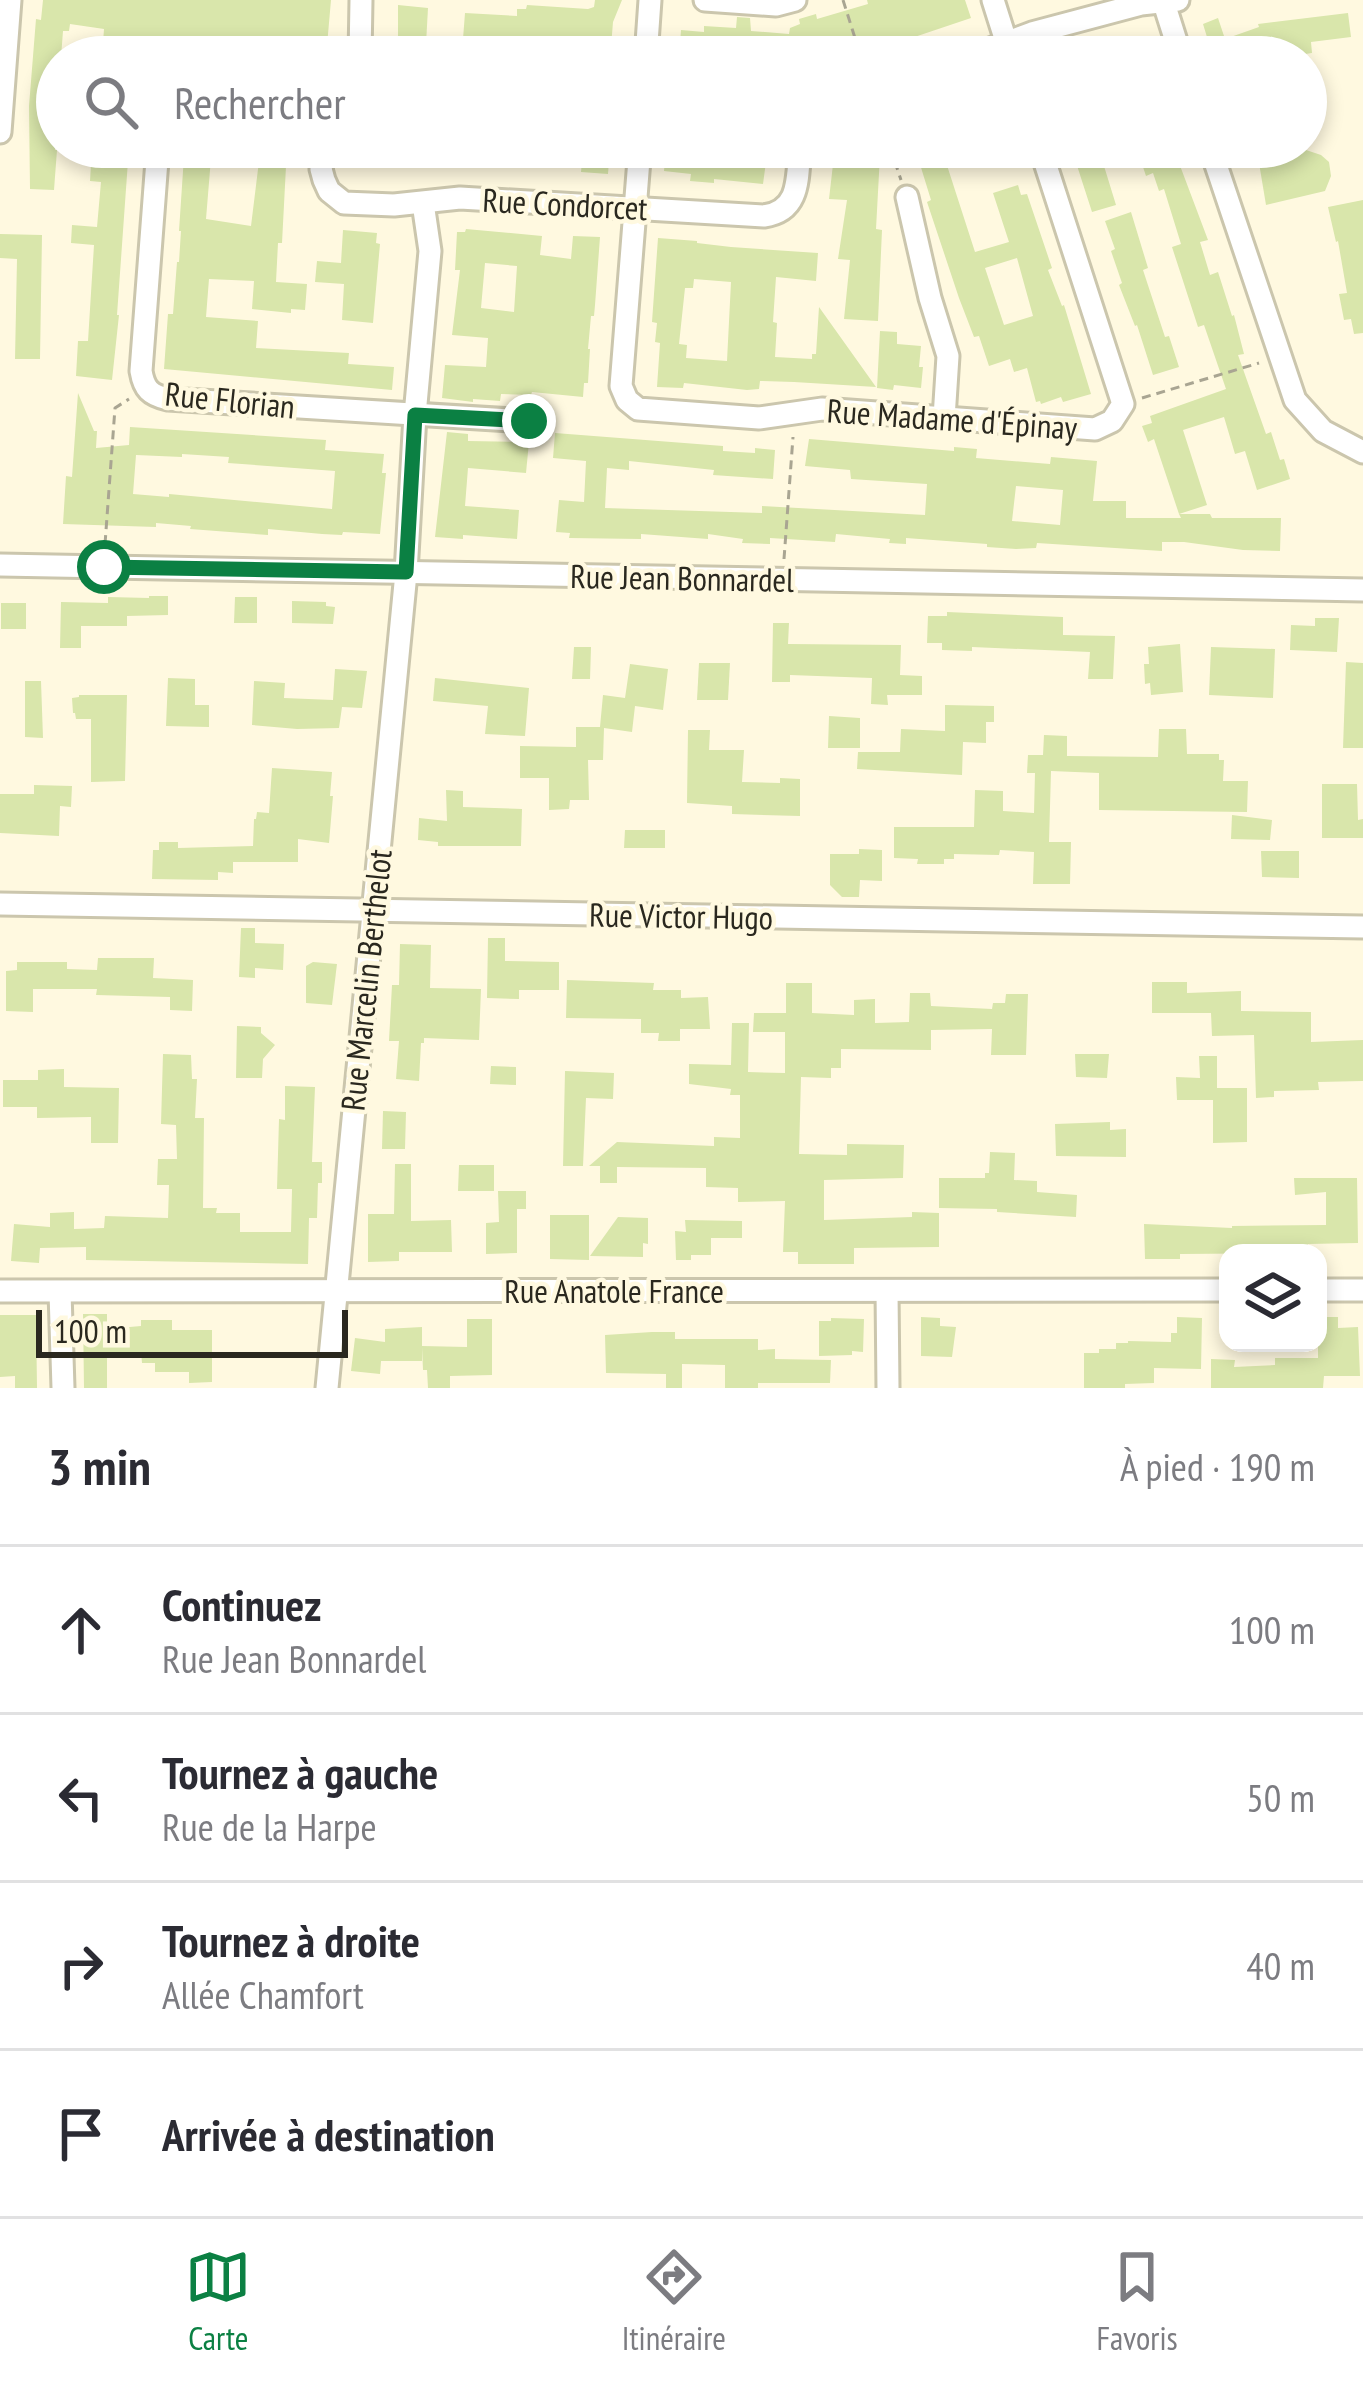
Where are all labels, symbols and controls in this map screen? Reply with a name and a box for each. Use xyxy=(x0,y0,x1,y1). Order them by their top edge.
search box xyxy=(36,36,1327,168)
icon: search xyxy=(78,69,144,135)
text: Rechercher xyxy=(174,73,346,131)
street label: Rue Condorcet xyxy=(481,178,649,229)
street label: Rue Florian xyxy=(163,371,297,428)
street label: Rue Madame d'Épinay xyxy=(826,388,1079,449)
route end xyxy=(502,394,556,448)
route start xyxy=(77,540,131,594)
street label: Rue Jean Bonnardel xyxy=(570,554,795,601)
street label: Rue Marcelin Berthelot xyxy=(330,847,401,1113)
street label: Rue Victor Hugo xyxy=(589,892,773,939)
map controls xyxy=(1219,1244,1327,1352)
button: layers xyxy=(1219,1244,1327,1352)
street label: Rue Anatole France xyxy=(504,1269,724,1312)
scale bar xyxy=(36,1304,348,1357)
text: 100 m xyxy=(54,1309,127,1352)
text: 3 min xyxy=(48,1433,151,1499)
text: À pied · 190 m xyxy=(1120,1441,1315,1492)
text: Continuez xyxy=(162,1575,321,1633)
icon: ahead xyxy=(48,1597,114,1663)
text: 100 m xyxy=(1229,1604,1315,1655)
text: Rue Jean Bonnardel xyxy=(162,1633,426,1684)
text: Tournez à gauche xyxy=(162,1743,438,1801)
icon: left xyxy=(48,1765,114,1831)
text: 50 m xyxy=(1246,1772,1315,1823)
text: Rue de la Harpe xyxy=(162,1801,377,1852)
text: Tournez à droite xyxy=(162,1911,420,1969)
icon: right xyxy=(48,1933,114,1999)
text: 40 m xyxy=(1246,1940,1315,1991)
text: Allée Chamfort xyxy=(162,1969,364,2020)
icon: arrive xyxy=(48,2101,114,2167)
text: Arrivée à destination xyxy=(162,2105,495,2163)
tab: Carte xyxy=(185,2244,251,2359)
tab: Itinéraire xyxy=(622,2244,726,2359)
tab: Favoris xyxy=(1096,2244,1178,2359)

